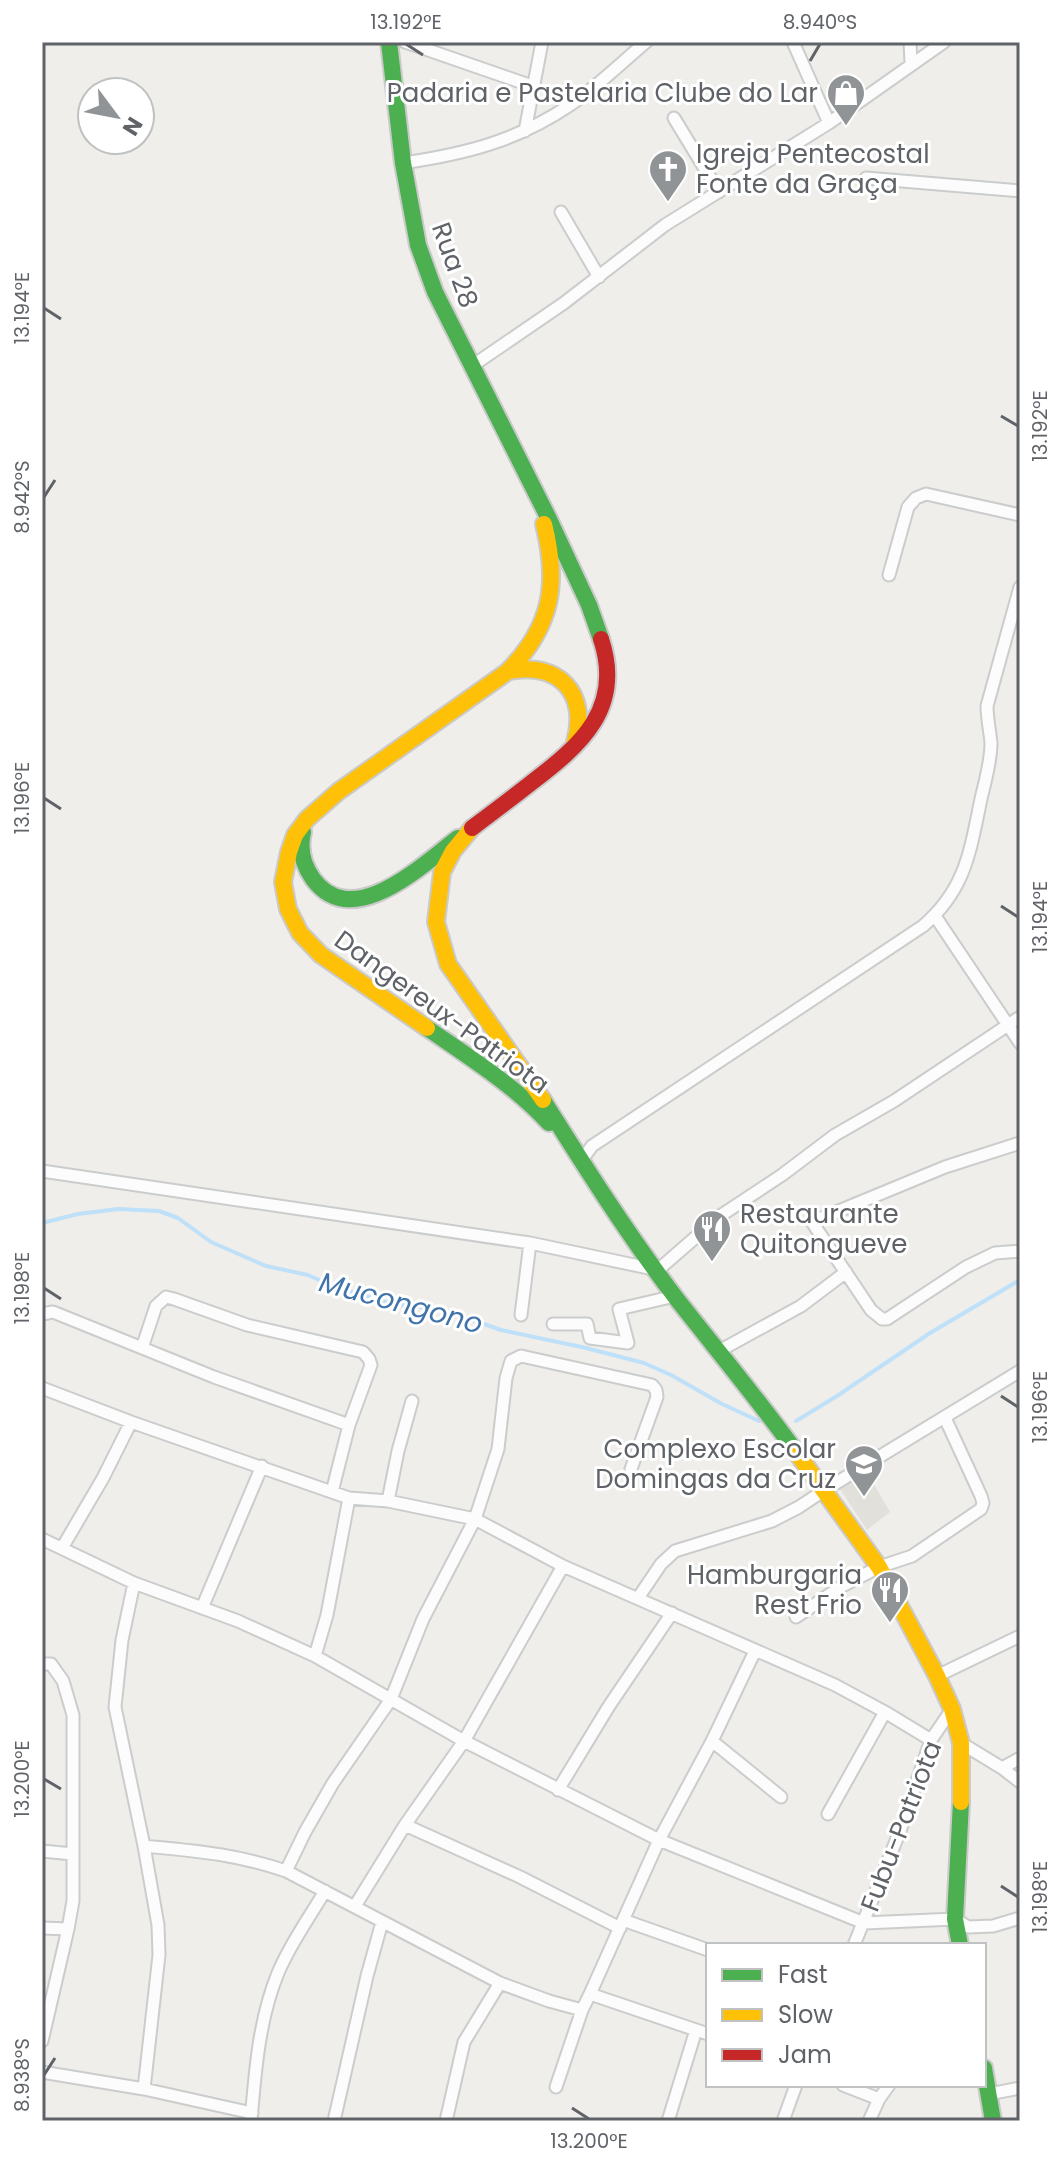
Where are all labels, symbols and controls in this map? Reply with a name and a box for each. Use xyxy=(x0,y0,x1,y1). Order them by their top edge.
text: 13.192°E xyxy=(370,8,442,36)
text: 8.940°S xyxy=(783,8,857,36)
shop icon: Padaria e Pastelaria Clube do Lar xyxy=(825,72,867,127)
place label: Padaria e Pastelaria Clube do Lar xyxy=(387,75,818,111)
north arrow xyxy=(76,76,156,156)
text: N xyxy=(115,111,150,142)
place label: Igreja Pentecostal Fonte da Graça xyxy=(696,136,930,202)
church icon: Igreja Pentecostal Fonte da Graça xyxy=(647,148,689,203)
street label: Rua 28 xyxy=(423,217,487,313)
text: 13.194°E xyxy=(8,272,36,344)
text: 13.192°E xyxy=(1026,390,1054,462)
text: 8.942°S xyxy=(8,460,36,534)
text: 13.196°E xyxy=(8,762,36,834)
text: 13.194°E xyxy=(1026,881,1054,953)
street label: Dangereux-Patriota xyxy=(327,922,557,1102)
place label: Restaurante Quitongueve xyxy=(740,1196,907,1262)
restaurant icon: Restaurante Quitongueve xyxy=(691,1208,733,1263)
text: 13.198°E xyxy=(8,1252,36,1324)
water label: Mucongono xyxy=(315,1262,487,1344)
text: 13.196°E xyxy=(1026,1371,1054,1443)
place label: Complexo Escolar Domingas da Cruz xyxy=(595,1431,836,1497)
school or university icon: Complexo Escolar Domingas da Cruz xyxy=(843,1443,885,1498)
place label: Hamburgaria Rest Frio xyxy=(687,1557,862,1623)
restaurant icon: Hamburgaria Rest Frio xyxy=(869,1569,911,1624)
street label: Fubu-Patriota xyxy=(852,1735,950,1917)
text: 13.200°E xyxy=(8,1740,36,1818)
text: 13.198°E xyxy=(1026,1861,1054,1933)
legend xyxy=(706,1943,986,2087)
text: Fast xyxy=(778,1958,828,1991)
text: Slow xyxy=(778,1998,833,2031)
text: 8.938°S xyxy=(8,2038,36,2112)
text: Jam xyxy=(778,2038,832,2071)
text: 13.200°E xyxy=(550,2127,628,2155)

